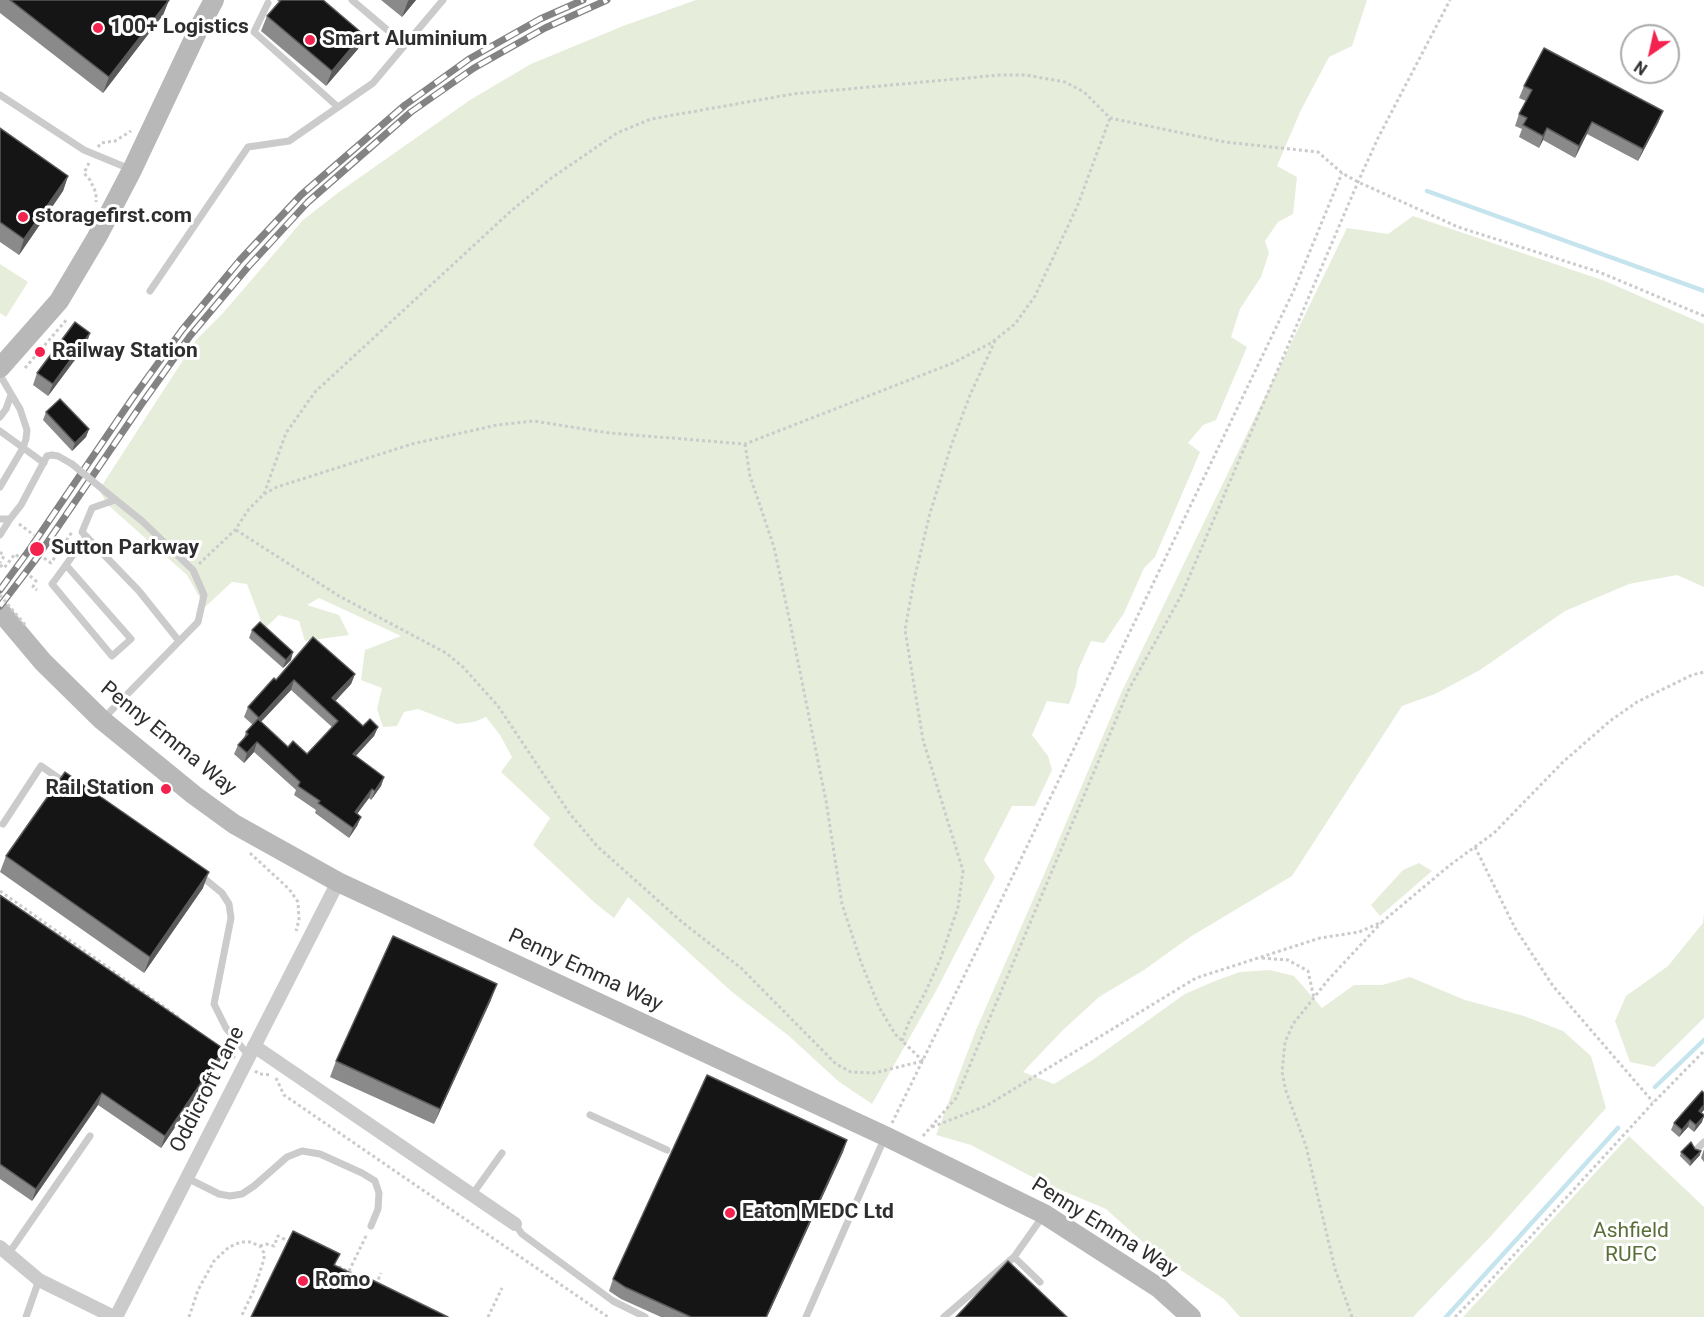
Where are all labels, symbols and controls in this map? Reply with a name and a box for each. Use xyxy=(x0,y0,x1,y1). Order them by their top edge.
place label: 100+ Logistics xyxy=(110,15,249,41)
marker: 100+ Logistics xyxy=(91,21,105,35)
north arrow xyxy=(1620,24,1680,84)
place label: Smart Aluminium xyxy=(322,27,487,53)
marker: Smart Aluminium xyxy=(303,33,317,47)
text: N xyxy=(1631,57,1651,79)
place label: storagefirst.com xyxy=(35,204,192,230)
marker: storagefirst.com xyxy=(16,210,30,224)
place label: Railway Station xyxy=(52,339,198,365)
marker: Railway Station xyxy=(33,345,47,359)
place label: Sutton Parkway xyxy=(51,536,199,562)
marker: Sutton Parkway xyxy=(28,540,46,558)
street label: Penny Emma Way xyxy=(95,677,241,801)
place label: Rail Station xyxy=(45,776,154,802)
marker: Rail Station xyxy=(159,782,173,796)
street label: Penny Emma Way xyxy=(504,924,666,1018)
street label: Oddicroft Lane xyxy=(165,1023,251,1157)
street label: Penny Emma Way xyxy=(1026,1173,1182,1283)
place label: Eaton MEDC Ltd xyxy=(742,1200,894,1226)
marker: Eaton MEDC Ltd xyxy=(723,1206,737,1220)
park label: Ashfield RUFC xyxy=(1593,1219,1669,1269)
place label: Romo xyxy=(315,1268,370,1294)
marker: Romo xyxy=(296,1274,310,1288)

